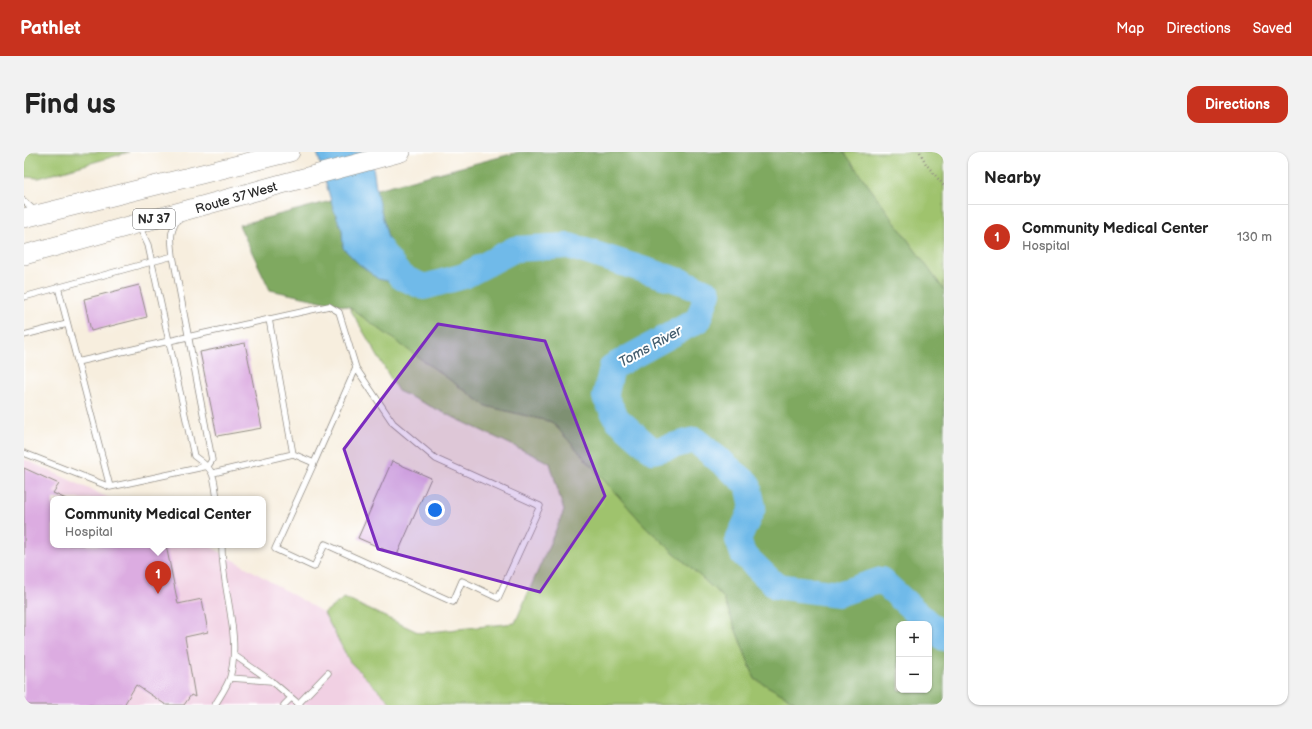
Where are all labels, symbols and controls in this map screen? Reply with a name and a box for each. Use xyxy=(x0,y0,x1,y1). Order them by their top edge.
text: Pathlet xyxy=(20,17,81,40)
text: Map xyxy=(1116,20,1144,37)
text: Directions xyxy=(1166,20,1231,37)
text: Saved xyxy=(1253,20,1292,37)
button: Directions xyxy=(1187,86,1288,123)
text: Find us xyxy=(24,88,116,121)
text: Nearby xyxy=(984,168,1041,188)
street label: Route 37 West xyxy=(194,179,279,217)
road number: NJ 37 xyxy=(133,209,175,229)
text: Community Medical Center xyxy=(1022,219,1208,238)
text: 1 xyxy=(994,229,1000,245)
text: 130 m xyxy=(1237,229,1272,245)
text: Hospital xyxy=(1022,238,1070,254)
water label: Toms River xyxy=(616,322,686,371)
popup xyxy=(50,496,266,548)
your location xyxy=(425,500,445,520)
text: Community Medical Center xyxy=(65,505,251,524)
text: Hospital xyxy=(65,524,113,540)
pin: 1 xyxy=(145,561,171,594)
map controls xyxy=(896,621,932,693)
button: + xyxy=(896,621,932,657)
button: − xyxy=(896,657,932,693)

